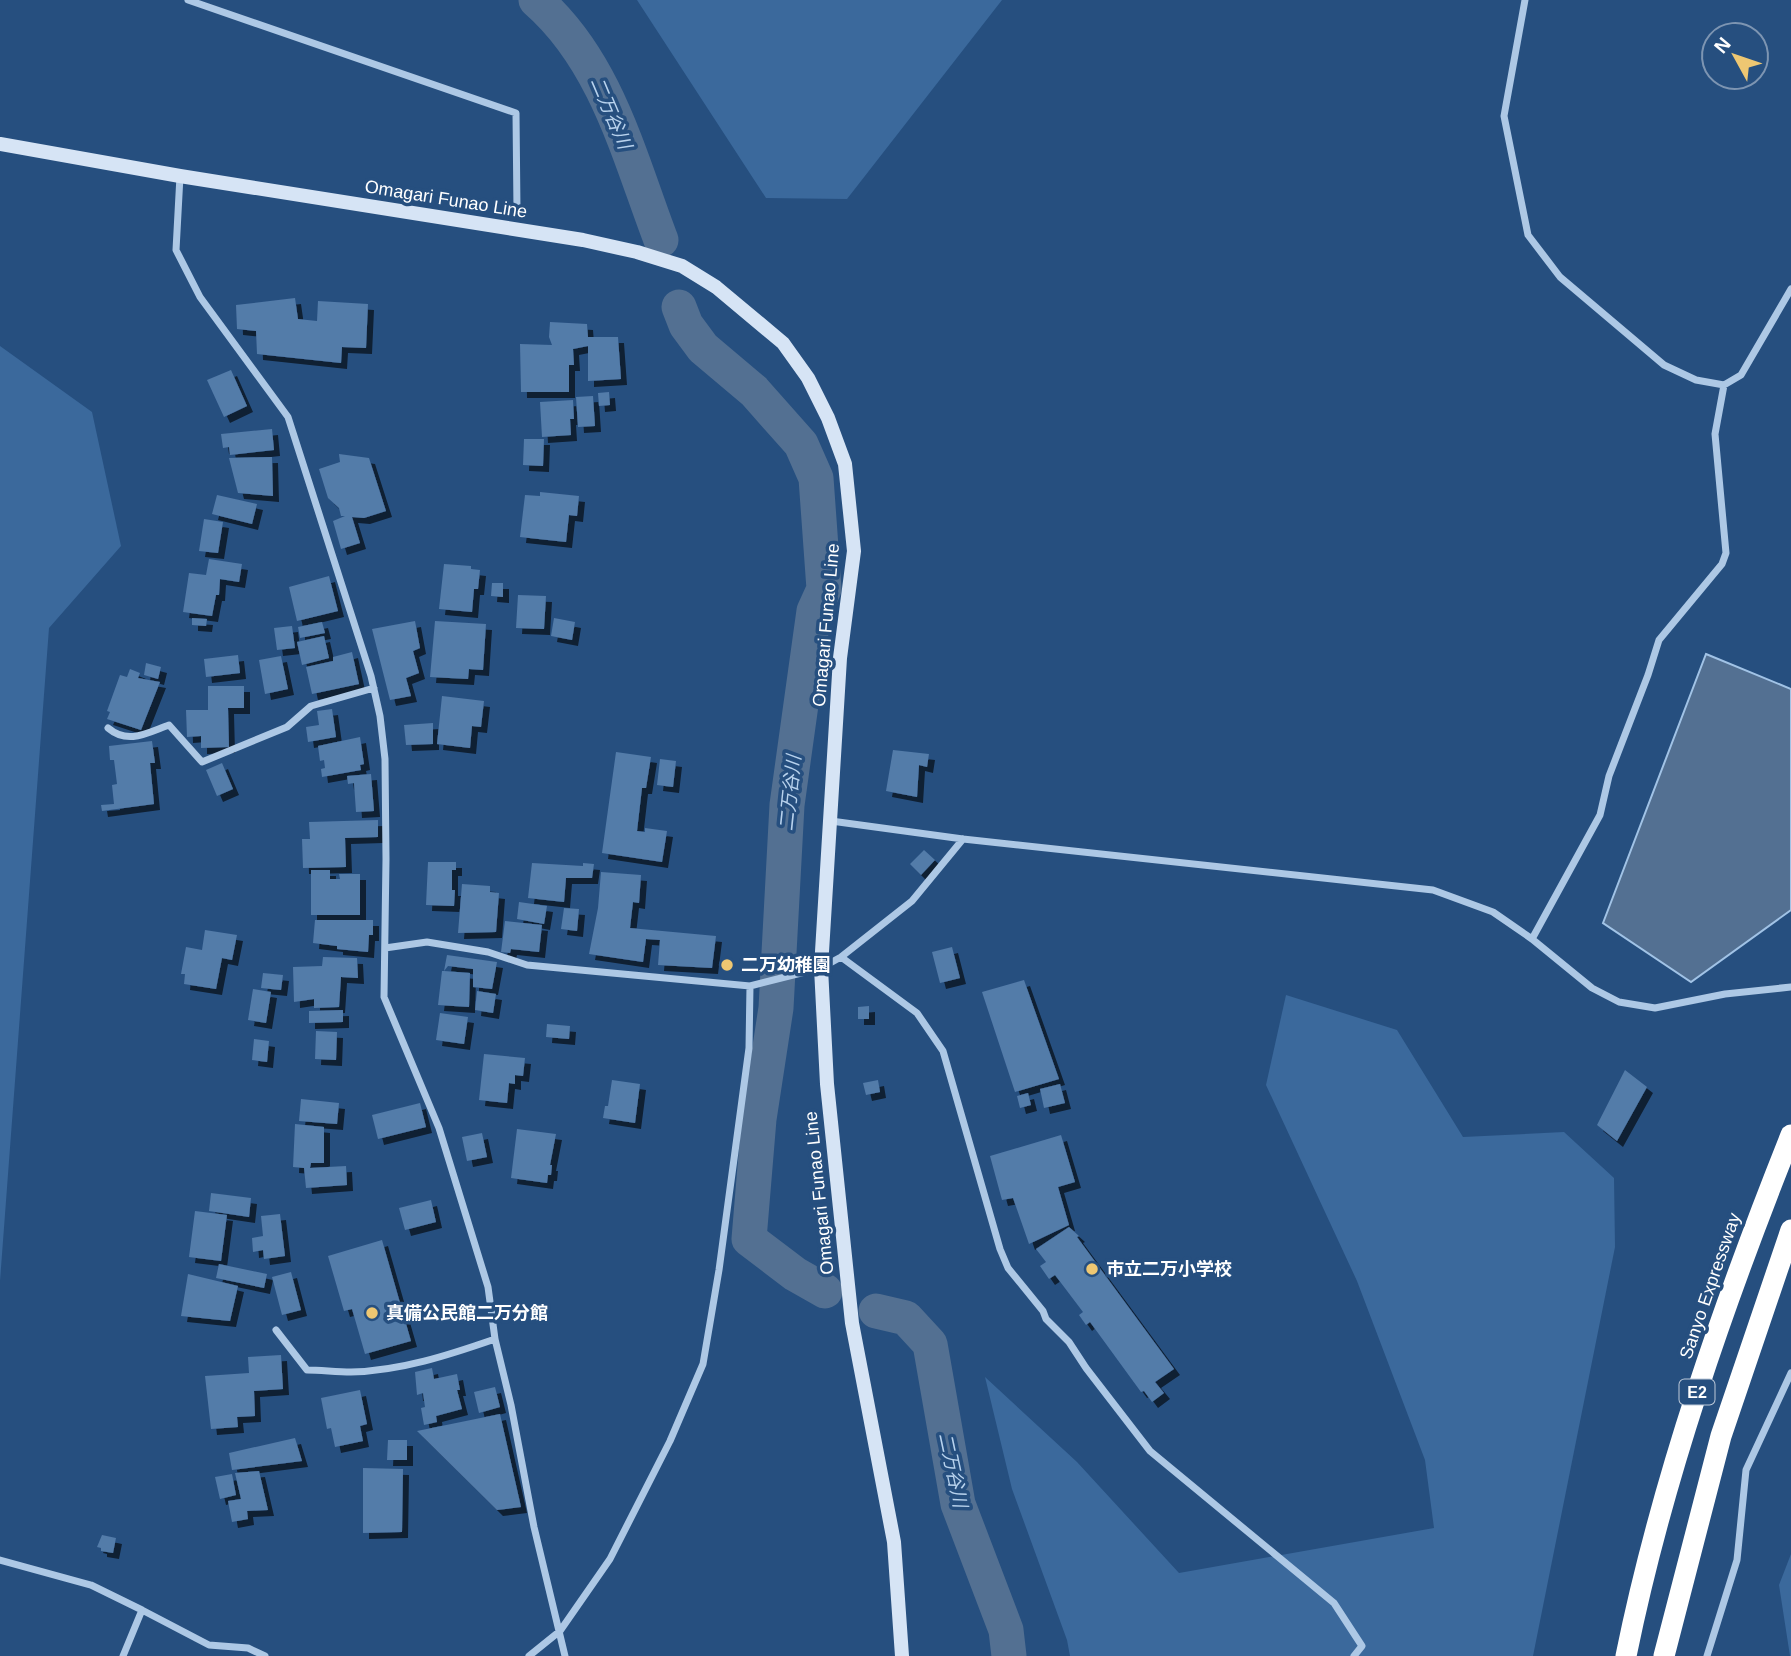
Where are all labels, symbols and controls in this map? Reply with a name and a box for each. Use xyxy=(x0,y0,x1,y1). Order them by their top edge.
north arrow xyxy=(1700,21,1770,91)
text: N xyxy=(1710,33,1735,57)
water label: 二万谷川 xyxy=(586,74,636,154)
street label: Omagari Funao Line xyxy=(363,176,529,222)
street label: Omagari Funao Line xyxy=(809,542,843,708)
water label: 二万谷川 xyxy=(776,752,805,832)
place label: 二万幼稚園 xyxy=(741,955,831,975)
marker: 二万幼稚園 xyxy=(719,957,735,973)
street label: Omagari Funao Line xyxy=(800,1110,838,1276)
street label: Sanyo Expressway xyxy=(1676,1210,1744,1362)
place label: 市立二万小学校 xyxy=(1106,1259,1232,1279)
marker: 市立二万小学校 xyxy=(1084,1261,1100,1277)
place label: 真備公民館二万分館 xyxy=(386,1303,548,1323)
marker: 真備公民館二万分館 xyxy=(364,1305,380,1321)
road number: E2 xyxy=(1680,1380,1714,1404)
water label: 二万谷川 xyxy=(935,1431,972,1511)

